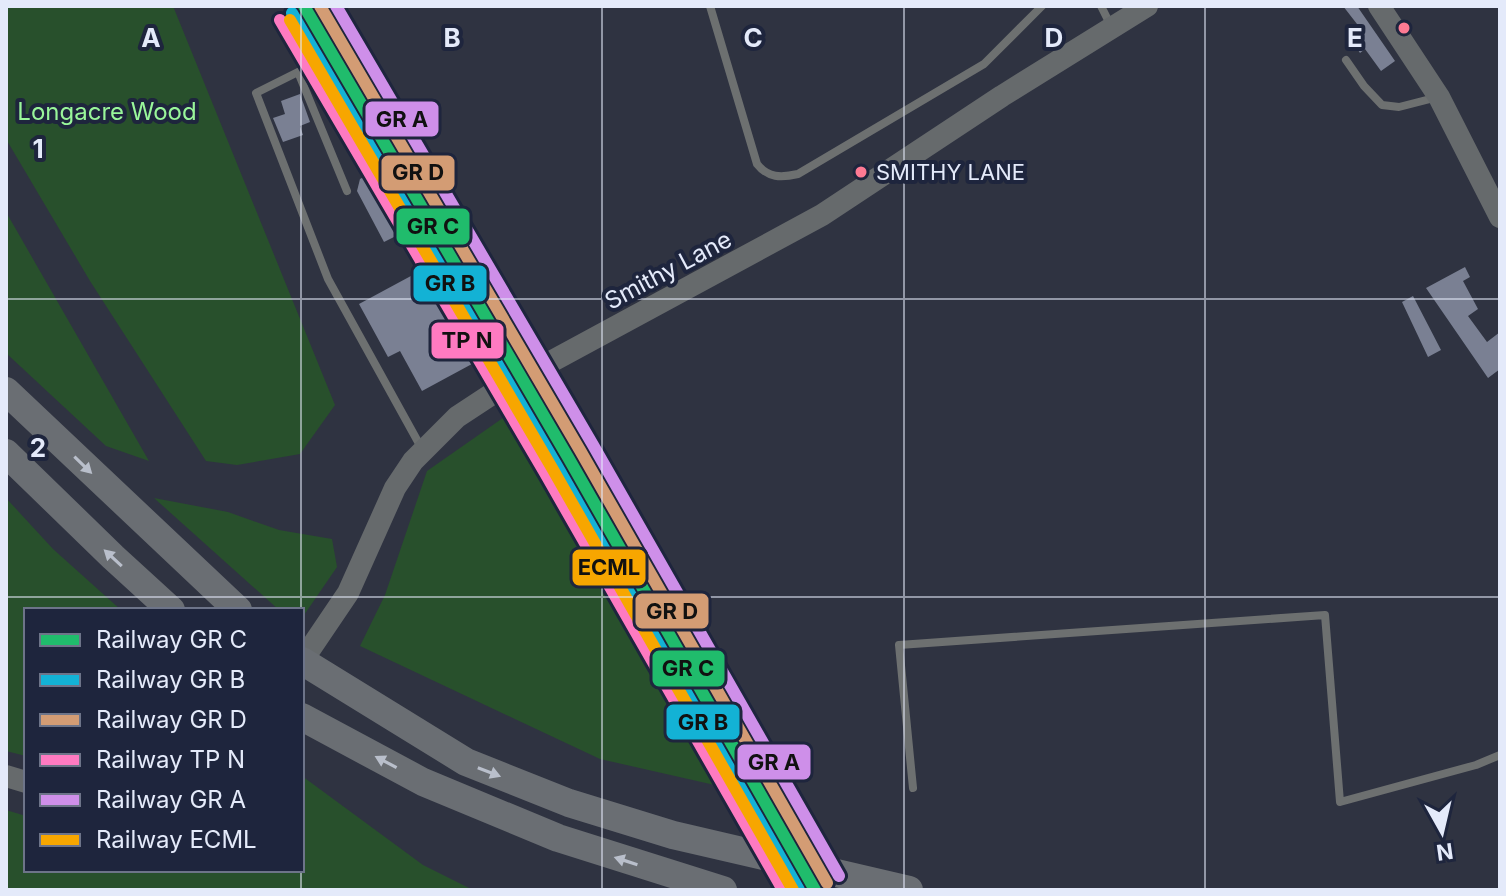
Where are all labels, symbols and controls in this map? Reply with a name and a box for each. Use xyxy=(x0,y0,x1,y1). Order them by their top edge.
unlabelled marker xyxy=(1396,20,1412,36)
text: A xyxy=(141,22,161,53)
text: B xyxy=(443,22,461,53)
text: C xyxy=(743,22,763,53)
text: D xyxy=(1045,22,1063,53)
text: E xyxy=(1347,22,1363,53)
park label: Longacre Wood xyxy=(17,97,197,126)
line badge: GR A xyxy=(364,100,440,138)
text: GR A xyxy=(376,106,428,132)
text: 1 xyxy=(32,133,44,164)
line badge: GR D xyxy=(380,154,456,192)
text: GR D xyxy=(392,159,444,185)
place label: SMITHY LANE xyxy=(876,159,1025,185)
marker: SMITHY LANE xyxy=(853,164,869,180)
line badge: GR C xyxy=(395,207,471,246)
text: GR C xyxy=(407,213,459,239)
street label: Smithy Lane xyxy=(600,224,736,316)
line badge: GR B xyxy=(412,264,488,303)
text: GR B xyxy=(425,270,475,296)
line badge: TP N xyxy=(430,321,505,360)
text: TP N xyxy=(442,327,492,353)
text: 2 xyxy=(30,432,46,463)
one-way arrow xyxy=(73,455,92,473)
line badge: ECML xyxy=(571,548,647,587)
one-way arrow xyxy=(104,549,123,567)
text: ECML xyxy=(578,554,640,580)
line badge: GR D xyxy=(634,592,710,630)
text: GR D xyxy=(646,598,698,624)
legend xyxy=(24,608,304,872)
text: Railway GR C xyxy=(96,625,247,654)
line badge: GR C xyxy=(651,649,726,688)
text: GR C xyxy=(662,655,714,681)
text: Railway GR B xyxy=(96,665,245,694)
line badge: GR B xyxy=(665,703,741,741)
text: Railway GR D xyxy=(96,705,247,734)
text: GR B xyxy=(678,709,728,735)
line badge: GR A xyxy=(736,743,812,781)
text: Railway TP N xyxy=(96,745,245,774)
text: GR A xyxy=(748,749,800,775)
one-way arrow xyxy=(375,756,397,770)
one-way arrow xyxy=(478,765,502,778)
text: Railway GR A xyxy=(96,785,246,814)
north arrow xyxy=(1402,792,1482,872)
text: Railway ECML xyxy=(96,825,257,854)
text: N xyxy=(1435,838,1455,866)
one-way arrow xyxy=(614,854,638,866)

